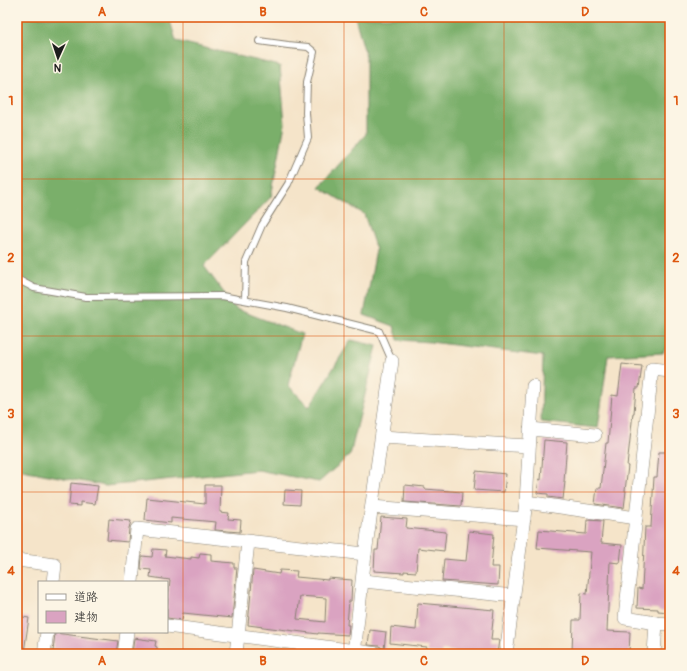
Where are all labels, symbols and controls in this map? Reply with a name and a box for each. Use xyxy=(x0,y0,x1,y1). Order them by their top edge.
text: A xyxy=(98,4,107,20)
text: B xyxy=(259,4,267,20)
text: C xyxy=(420,4,428,20)
text: D xyxy=(581,4,589,20)
north arrow xyxy=(38,38,78,78)
text: N xyxy=(53,61,62,74)
text: 1 xyxy=(8,93,14,109)
text: 1 xyxy=(673,93,679,109)
text: 2 xyxy=(7,250,15,266)
text: 2 xyxy=(672,250,680,266)
text: 3 xyxy=(7,406,15,422)
text: 3 xyxy=(672,406,680,422)
text: 4 xyxy=(7,563,15,579)
text: 4 xyxy=(672,563,680,579)
legend xyxy=(38,581,168,633)
text: 道路 xyxy=(74,590,98,605)
text: 建物 xyxy=(74,610,98,625)
text: A xyxy=(98,653,107,669)
text: B xyxy=(259,653,267,669)
text: C xyxy=(420,653,428,669)
text: D xyxy=(581,653,589,669)

